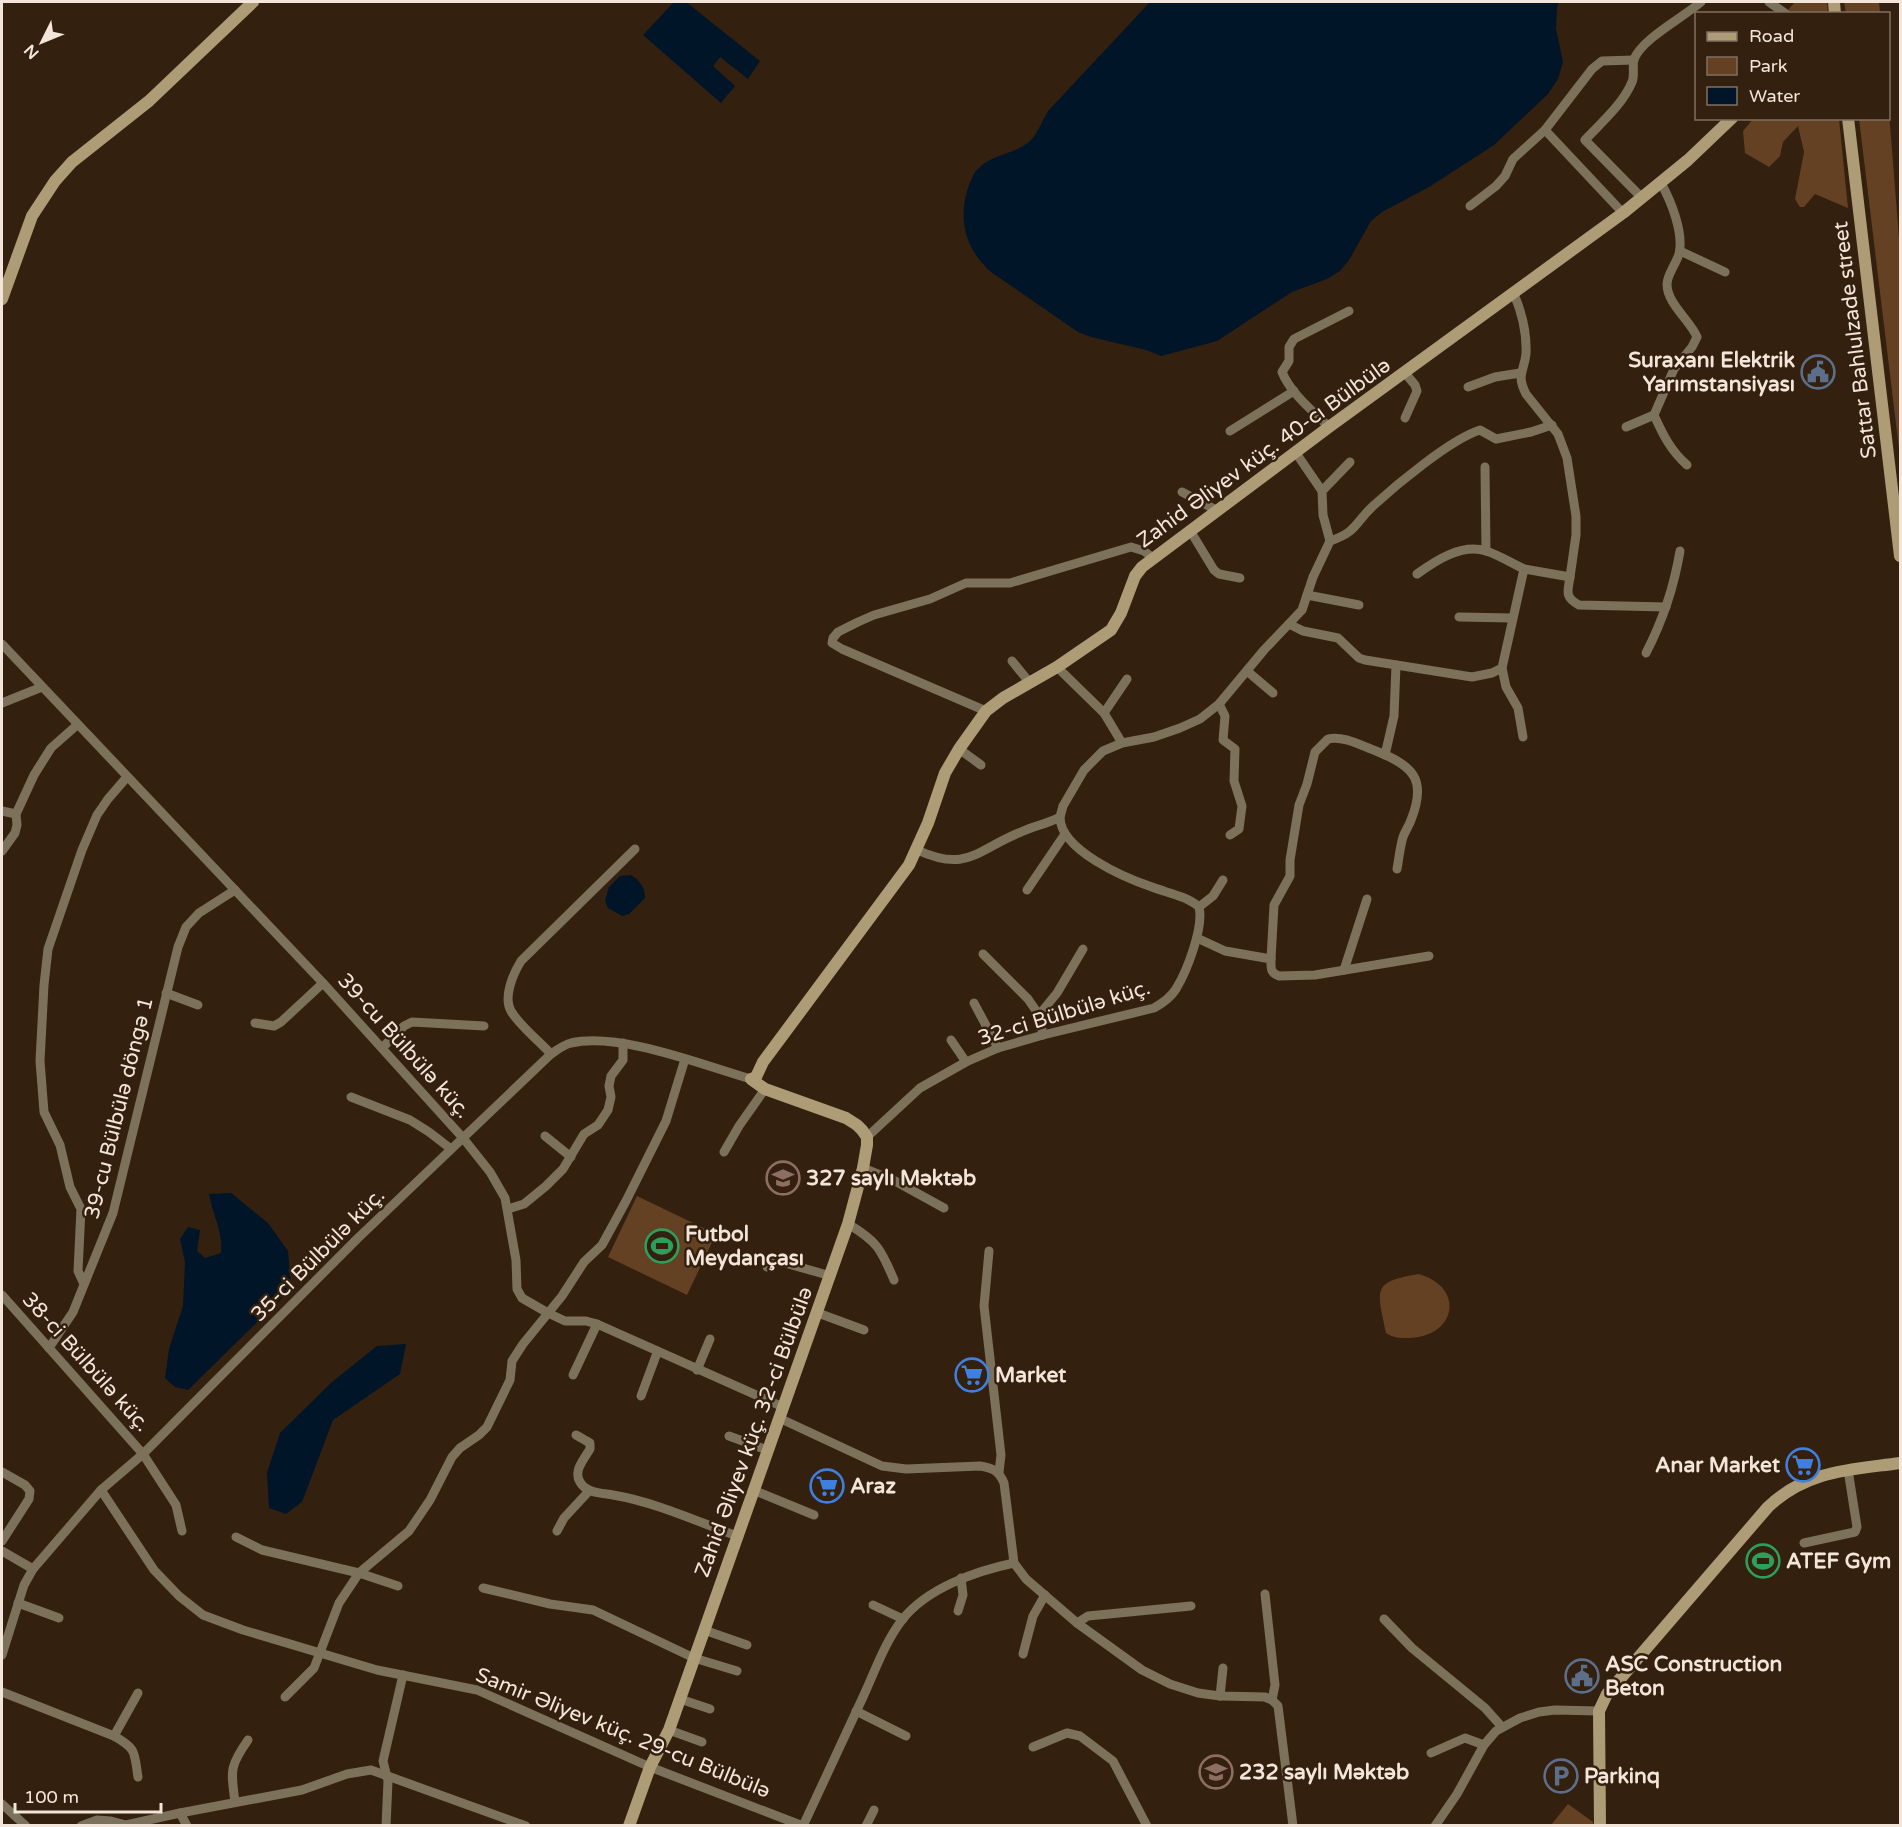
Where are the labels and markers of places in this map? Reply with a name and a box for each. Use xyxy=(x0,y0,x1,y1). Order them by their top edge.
place label: Suraxanı Elektrik Yarımstansiyası xyxy=(1628,348,1796,397)
public building icon: Suraxanı Elektrik Yarımstansiyası xyxy=(1800,354,1836,390)
school or university icon: 327 saylı Məktəb xyxy=(765,1160,801,1196)
place label: 327 saylı Məktəb xyxy=(806,1166,976,1191)
place label: Futbol Meydançası xyxy=(685,1222,804,1271)
sports icon: Futbol Meydançası xyxy=(644,1228,680,1264)
supermarket icon: Market xyxy=(954,1357,990,1393)
place label: Market xyxy=(995,1363,1066,1388)
supermarket icon: Anar Market xyxy=(1785,1447,1821,1483)
place label: Anar Market xyxy=(1655,1453,1780,1478)
supermarket icon: Araz xyxy=(809,1468,845,1504)
place label: Araz xyxy=(850,1474,896,1499)
sports icon: ATEF Gym xyxy=(1745,1543,1781,1579)
place label: ATEF Gym xyxy=(1786,1549,1891,1574)
place label: ASC Construction Beton xyxy=(1605,1652,1782,1701)
public building icon: ASC Construction Beton xyxy=(1564,1658,1600,1694)
school or university icon: 232 saylı Məktəb xyxy=(1198,1754,1234,1790)
parking icon: Parkinq xyxy=(1543,1758,1579,1794)
place label: 232 saylı Məktəb xyxy=(1239,1760,1409,1785)
place label: Parkinq xyxy=(1584,1764,1660,1789)

